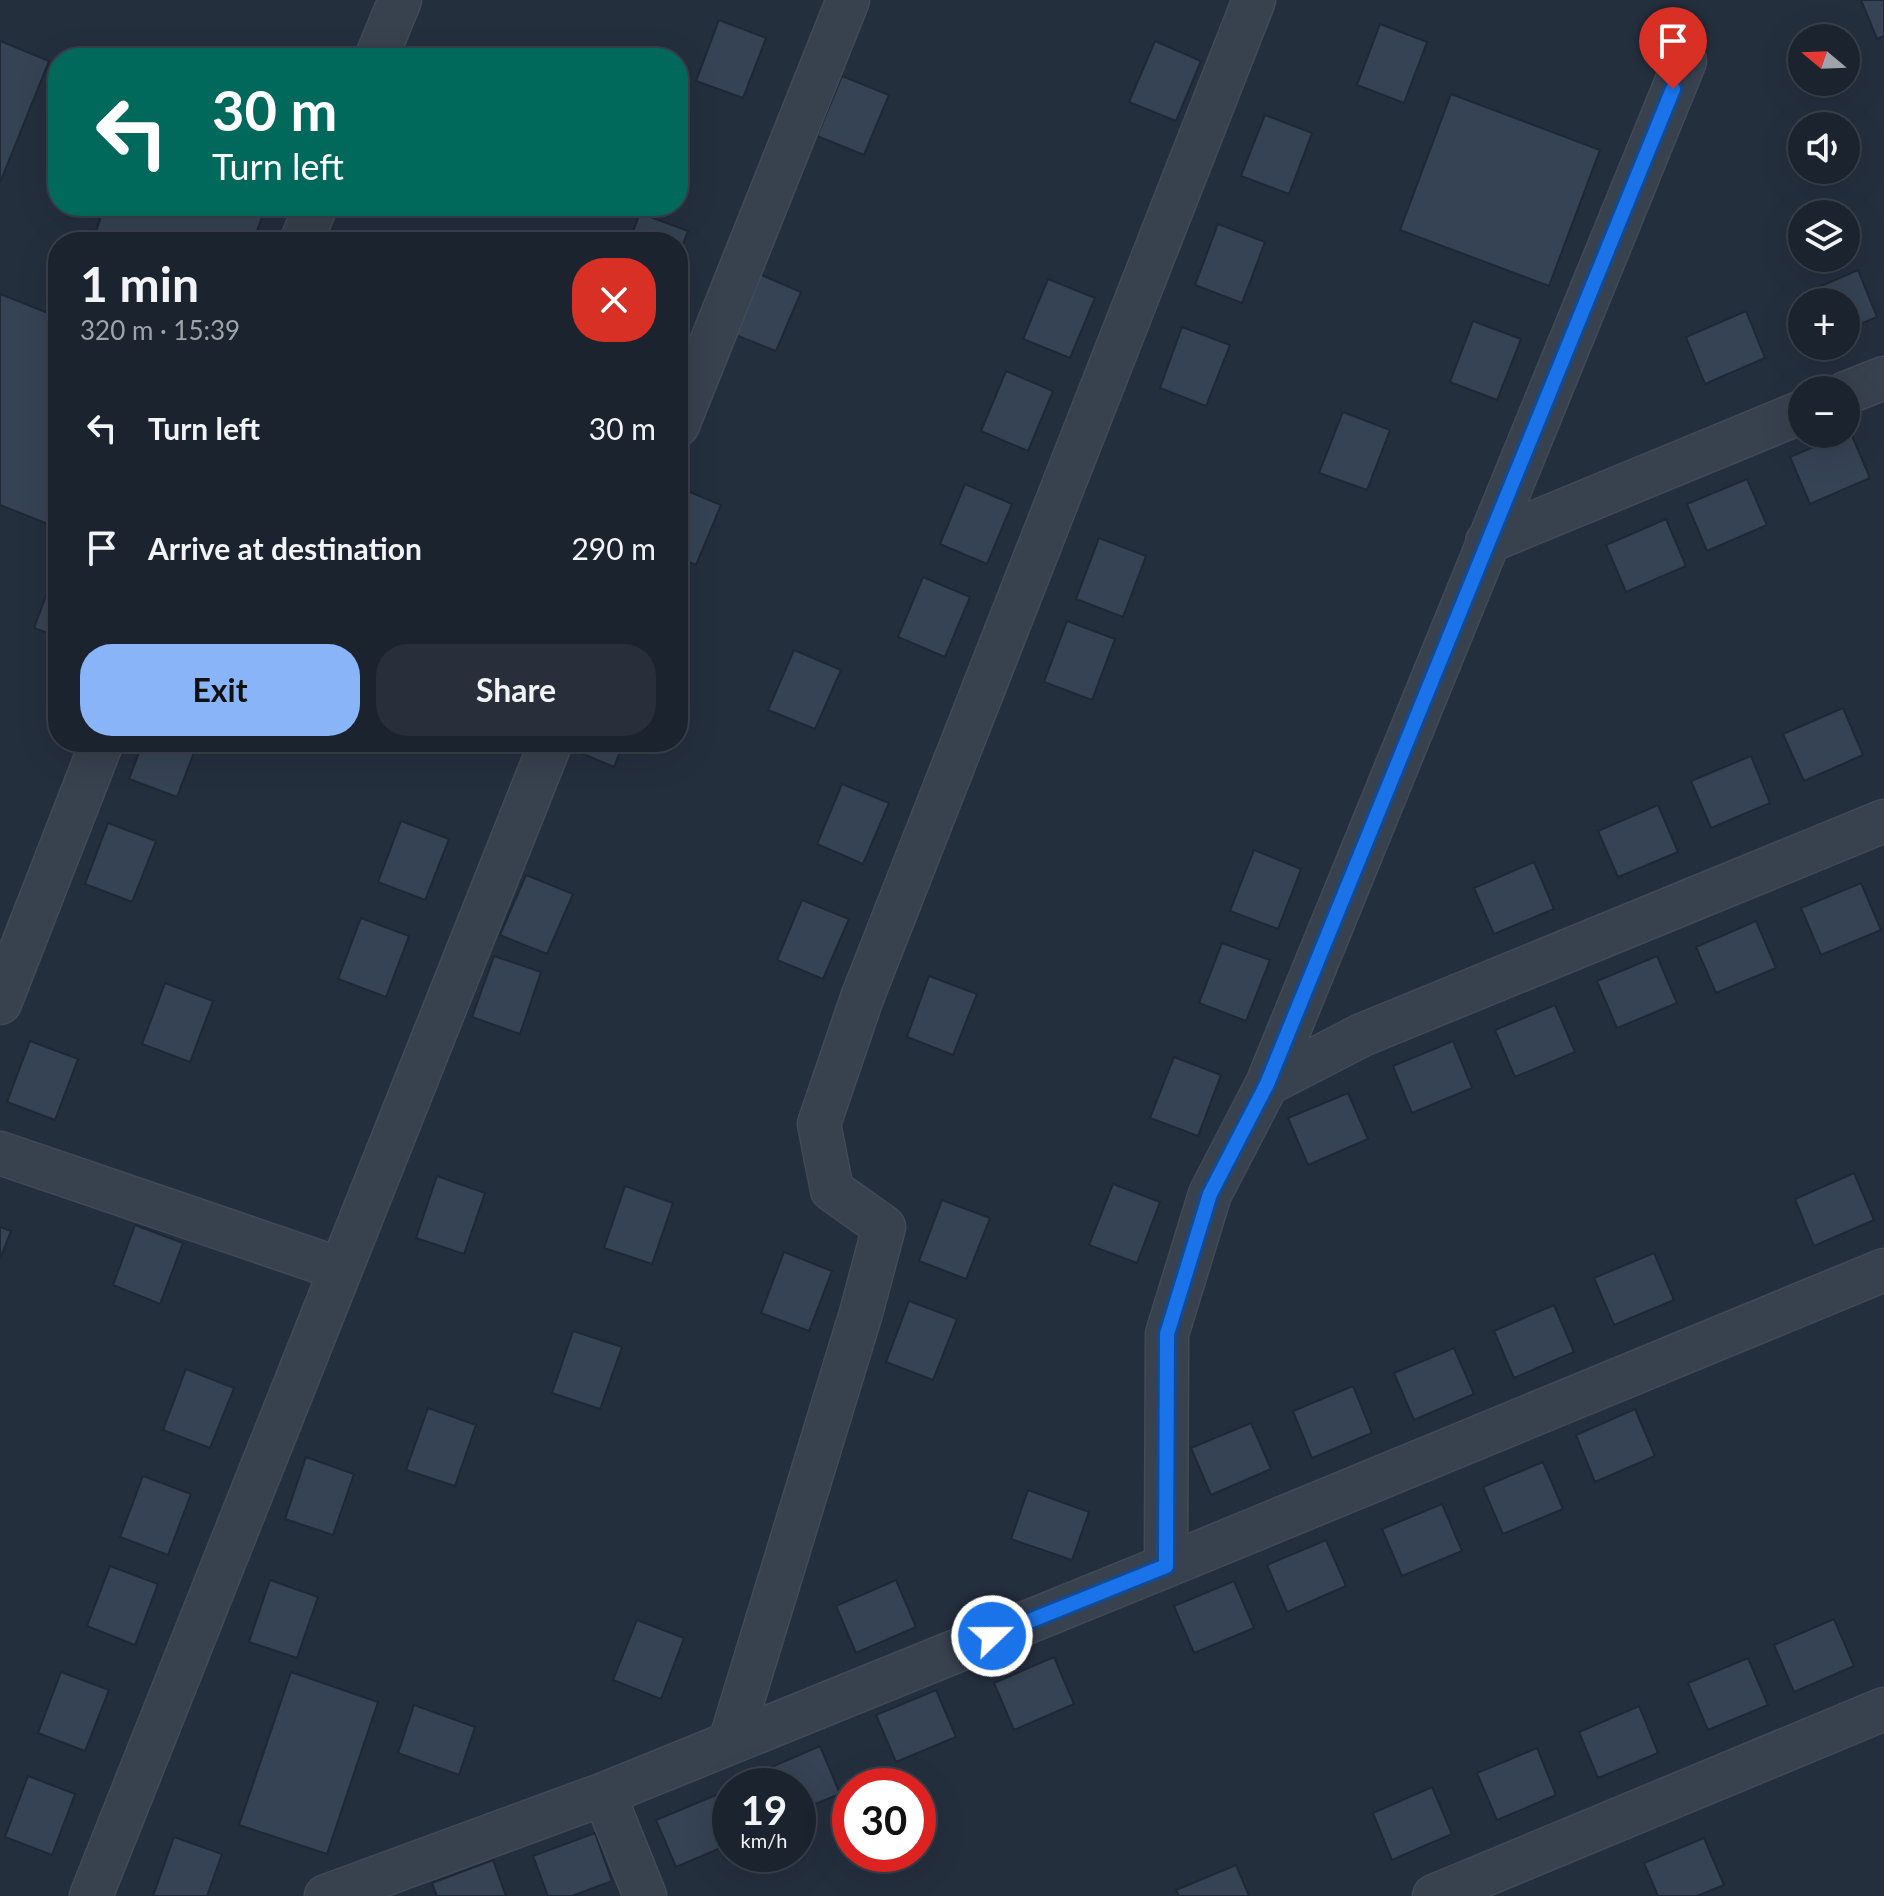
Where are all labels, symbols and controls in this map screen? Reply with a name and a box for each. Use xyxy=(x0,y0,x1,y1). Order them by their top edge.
pin xyxy=(1639,7,1707,89)
icon: arrive xyxy=(1651,19,1695,63)
north arrow xyxy=(1788,24,1860,96)
map controls xyxy=(1788,24,1860,448)
text: 30 m xyxy=(212,76,337,143)
icon: left xyxy=(80,80,184,184)
button: sound xyxy=(1788,112,1860,184)
text: Turn left xyxy=(212,144,344,188)
button: layers xyxy=(1788,200,1860,272)
text: 1 min xyxy=(80,255,199,312)
button: close xyxy=(572,258,656,342)
button: + xyxy=(1788,288,1860,360)
text: 320 m · 15:39 xyxy=(80,314,240,346)
button: − xyxy=(1788,376,1860,448)
icon: left xyxy=(80,406,124,450)
text: Turn left xyxy=(148,410,260,446)
text: 30 m xyxy=(589,410,656,446)
icon: arrive xyxy=(80,526,124,570)
text: Arrive at destination xyxy=(148,530,422,566)
text: 290 m xyxy=(571,530,656,566)
button: Exit xyxy=(80,644,360,736)
button: Share xyxy=(376,644,656,736)
position arrow xyxy=(950,1594,1034,1678)
speed limit sign: 30 xyxy=(832,1768,936,1872)
text: 19 xyxy=(741,1786,787,1834)
text: km/h xyxy=(741,1828,787,1852)

